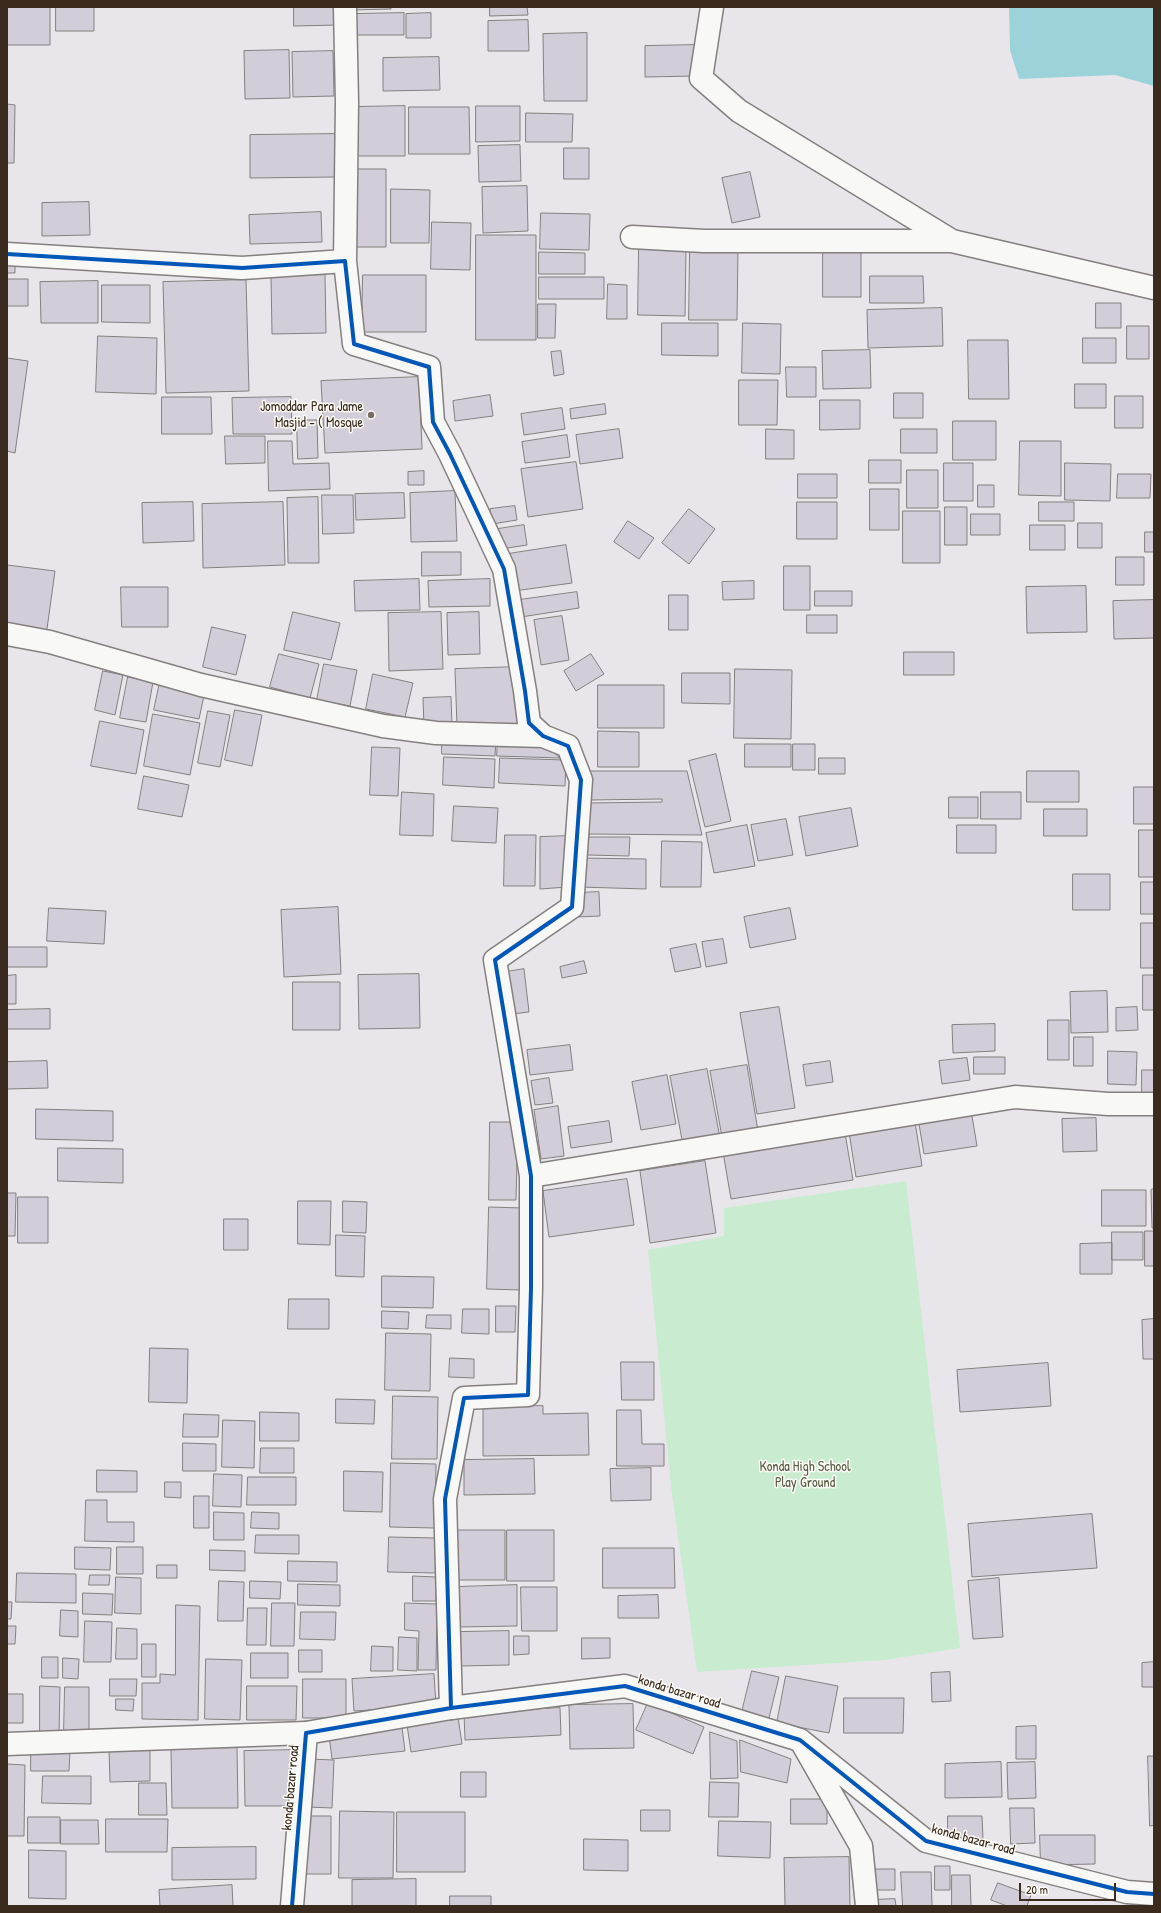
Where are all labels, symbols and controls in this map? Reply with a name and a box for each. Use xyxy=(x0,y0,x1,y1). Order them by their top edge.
place label: Jomoddar Para Jame Masjid - ( Mosque xyxy=(260,399,363,432)
marker: Jomoddar Para Jame Masjid - ( Mosque xyxy=(366,410,376,420)
park label: Konda High School Play Ground xyxy=(759,1459,851,1492)
street label: konda bazar road xyxy=(636,1672,722,1712)
street label: konda bazar road xyxy=(279,1745,303,1831)
street label: konda bazar road xyxy=(930,1821,1016,1859)
scale bar xyxy=(1021,1875,1118,1901)
text: 20 m xyxy=(1026,1881,1048,1898)

